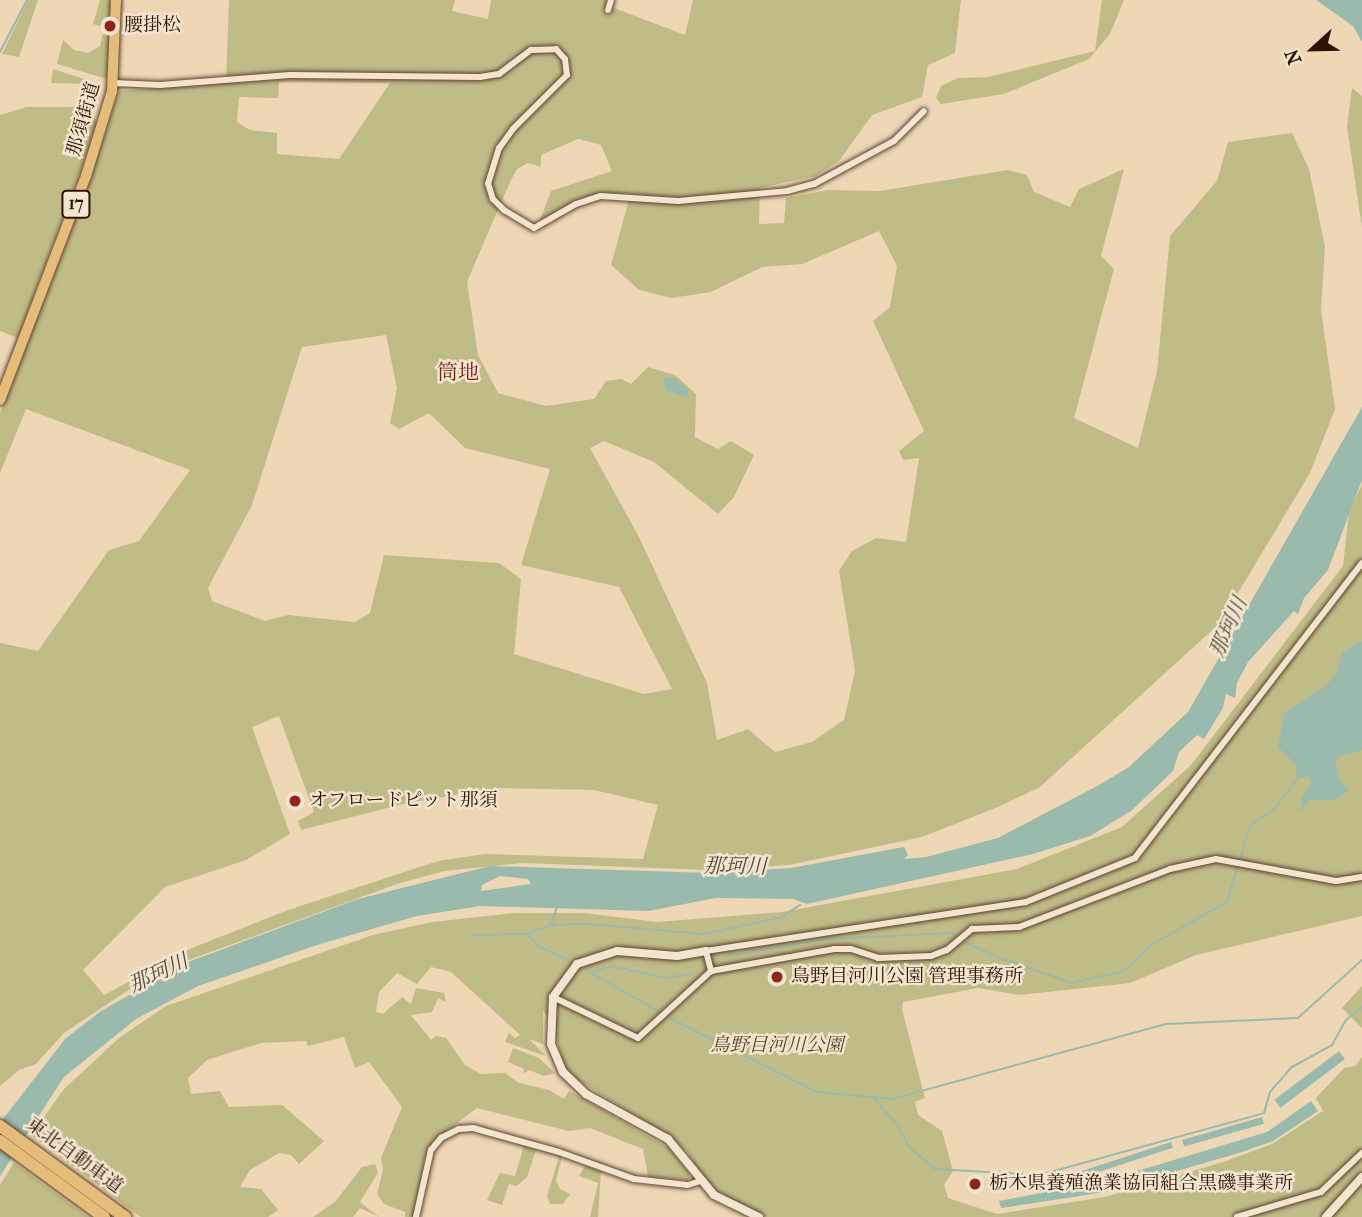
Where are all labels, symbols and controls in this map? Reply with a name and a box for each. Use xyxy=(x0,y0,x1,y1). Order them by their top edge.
north arrow xyxy=(1278,14,1348,84)
place label: 腰掛松 xyxy=(124,15,181,37)
marker: 腰掛松 xyxy=(102,18,118,34)
text: N xyxy=(1281,46,1306,68)
street label: 那須街道 xyxy=(63,79,105,159)
road number: 17 xyxy=(60,190,92,218)
district label: 筒地 xyxy=(437,359,479,385)
water label: 那珂川 xyxy=(1204,593,1252,661)
place label: オフロードピット那須 xyxy=(309,790,499,812)
marker: オフロードピット那須 xyxy=(287,793,303,809)
water label: 那珂川 xyxy=(703,853,767,879)
water label: 那珂川 xyxy=(124,948,192,998)
place label: 鳥野目河川公園 管理事務所 xyxy=(791,966,1023,988)
marker: 鳥野目河川公園 管理事務所 xyxy=(769,969,785,985)
park label: 鳥野目河川公園 xyxy=(711,1035,843,1057)
street label: 東北自動車道 xyxy=(21,1113,127,1199)
place label: 栃木県養殖漁業協同組合黒磯事業所 xyxy=(989,1173,1293,1195)
marker: 栃木県養殖漁業協同組合黒磯事業所 xyxy=(967,1176,983,1192)

